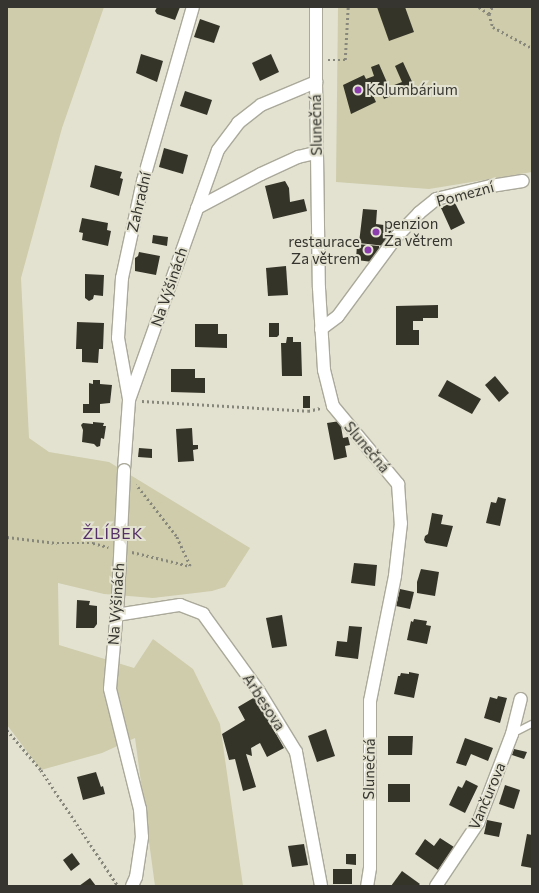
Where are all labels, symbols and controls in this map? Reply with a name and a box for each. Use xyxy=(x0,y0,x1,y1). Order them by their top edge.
place label: Kolumbárium xyxy=(366,81,458,99)
marker: Kolumbárium xyxy=(353,85,363,95)
street label: Slunečná xyxy=(306,94,326,156)
street label: Zahradní xyxy=(123,170,155,234)
street label: Pomezní xyxy=(434,178,496,210)
place label: penzion Za větrem xyxy=(384,214,453,249)
marker: penzion Za větrem xyxy=(371,227,381,237)
place label: restaurace Za větrem xyxy=(288,232,360,267)
street label: Na Výšinách xyxy=(147,245,191,329)
marker: restaurace Za větrem xyxy=(363,245,373,255)
street label: Slunečná xyxy=(340,418,394,476)
district label: ŽLÍBEK xyxy=(83,523,143,543)
street label: Na Výšinách xyxy=(104,562,128,646)
street label: Arbesova xyxy=(239,670,289,734)
street label: Slunečná xyxy=(359,738,379,800)
street label: Vančurova xyxy=(465,760,509,832)

